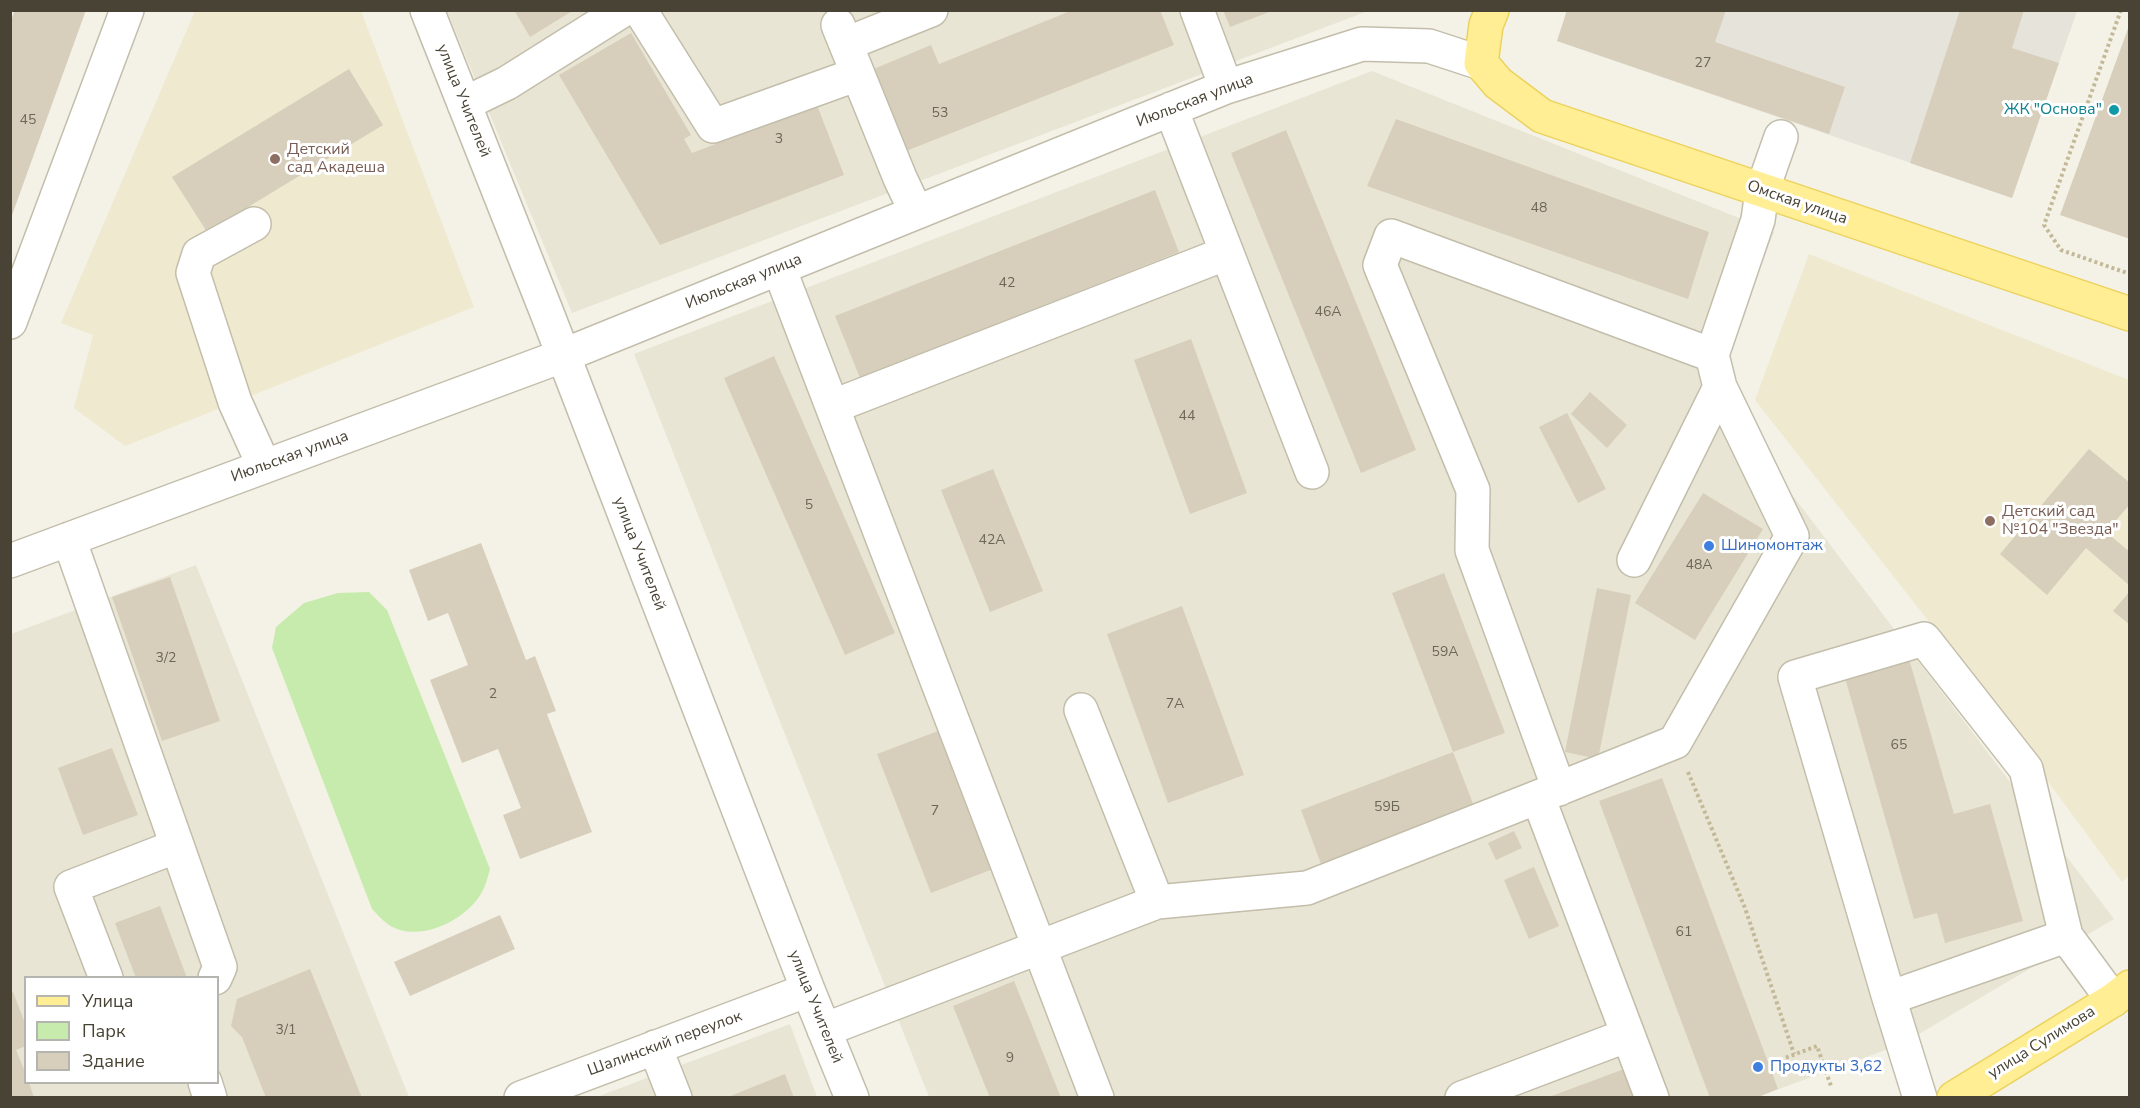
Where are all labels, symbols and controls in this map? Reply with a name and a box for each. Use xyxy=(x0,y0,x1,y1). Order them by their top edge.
street label: улица Учителей xyxy=(432,42,494,160)
house number: 27 xyxy=(1695,56,1711,72)
street label: Июльская улица xyxy=(1134,70,1256,132)
place label: ЖК "Основа" xyxy=(2004,100,2102,120)
marker: ЖК "Основа" xyxy=(2107,103,2121,117)
house number: 53 xyxy=(932,106,948,122)
house number: 45 xyxy=(20,113,36,129)
house number: 3 xyxy=(775,132,783,148)
place label: Детский сад Акадеша xyxy=(287,140,385,178)
marker: Детский сад Акадеша xyxy=(268,152,282,166)
street label: Омская улица xyxy=(1744,177,1850,229)
house number: 48 xyxy=(1531,201,1547,217)
street label: Июльская улица xyxy=(683,250,805,314)
house number: 42 xyxy=(999,276,1015,292)
house number: 46А xyxy=(1314,305,1342,321)
house number: 44 xyxy=(1179,409,1195,425)
street label: Июльская улица xyxy=(229,427,351,487)
street label: улица Учителей xyxy=(609,494,669,614)
house number: 5 xyxy=(805,498,813,514)
place label: Детский сад №104 "Звезда" xyxy=(2002,502,2119,540)
marker: Детский сад №104 "Звезда" xyxy=(1983,514,1997,528)
house number: 42А xyxy=(978,533,1006,549)
place label: Шиномонтаж xyxy=(1721,536,1823,556)
marker: Шиномонтаж xyxy=(1702,539,1716,553)
house number: 48А xyxy=(1685,558,1713,574)
house number: 59А xyxy=(1431,645,1459,661)
house number: 3/2 xyxy=(156,651,176,667)
house number: 2 xyxy=(489,687,497,703)
house number: 7А xyxy=(1166,697,1184,713)
house number: 65 xyxy=(1891,738,1907,754)
house number: 59Б xyxy=(1374,800,1400,816)
house number: 7 xyxy=(931,804,939,820)
house number: 61 xyxy=(1676,925,1692,941)
street label: улица Учителей xyxy=(784,948,846,1066)
legend xyxy=(24,976,219,1084)
text: Улица xyxy=(82,989,133,1013)
street label: улица Сулимова xyxy=(1985,1002,2099,1084)
street label: Шалинский переулок xyxy=(585,1007,745,1081)
text: Парк xyxy=(82,1019,125,1043)
house number: 3/1 xyxy=(276,1023,296,1039)
text: Здание xyxy=(82,1049,145,1073)
house number: 9 xyxy=(1006,1051,1014,1067)
place label: Продукты 3,62 xyxy=(1770,1057,1882,1077)
marker: Продукты 3,62 xyxy=(1751,1060,1765,1074)

